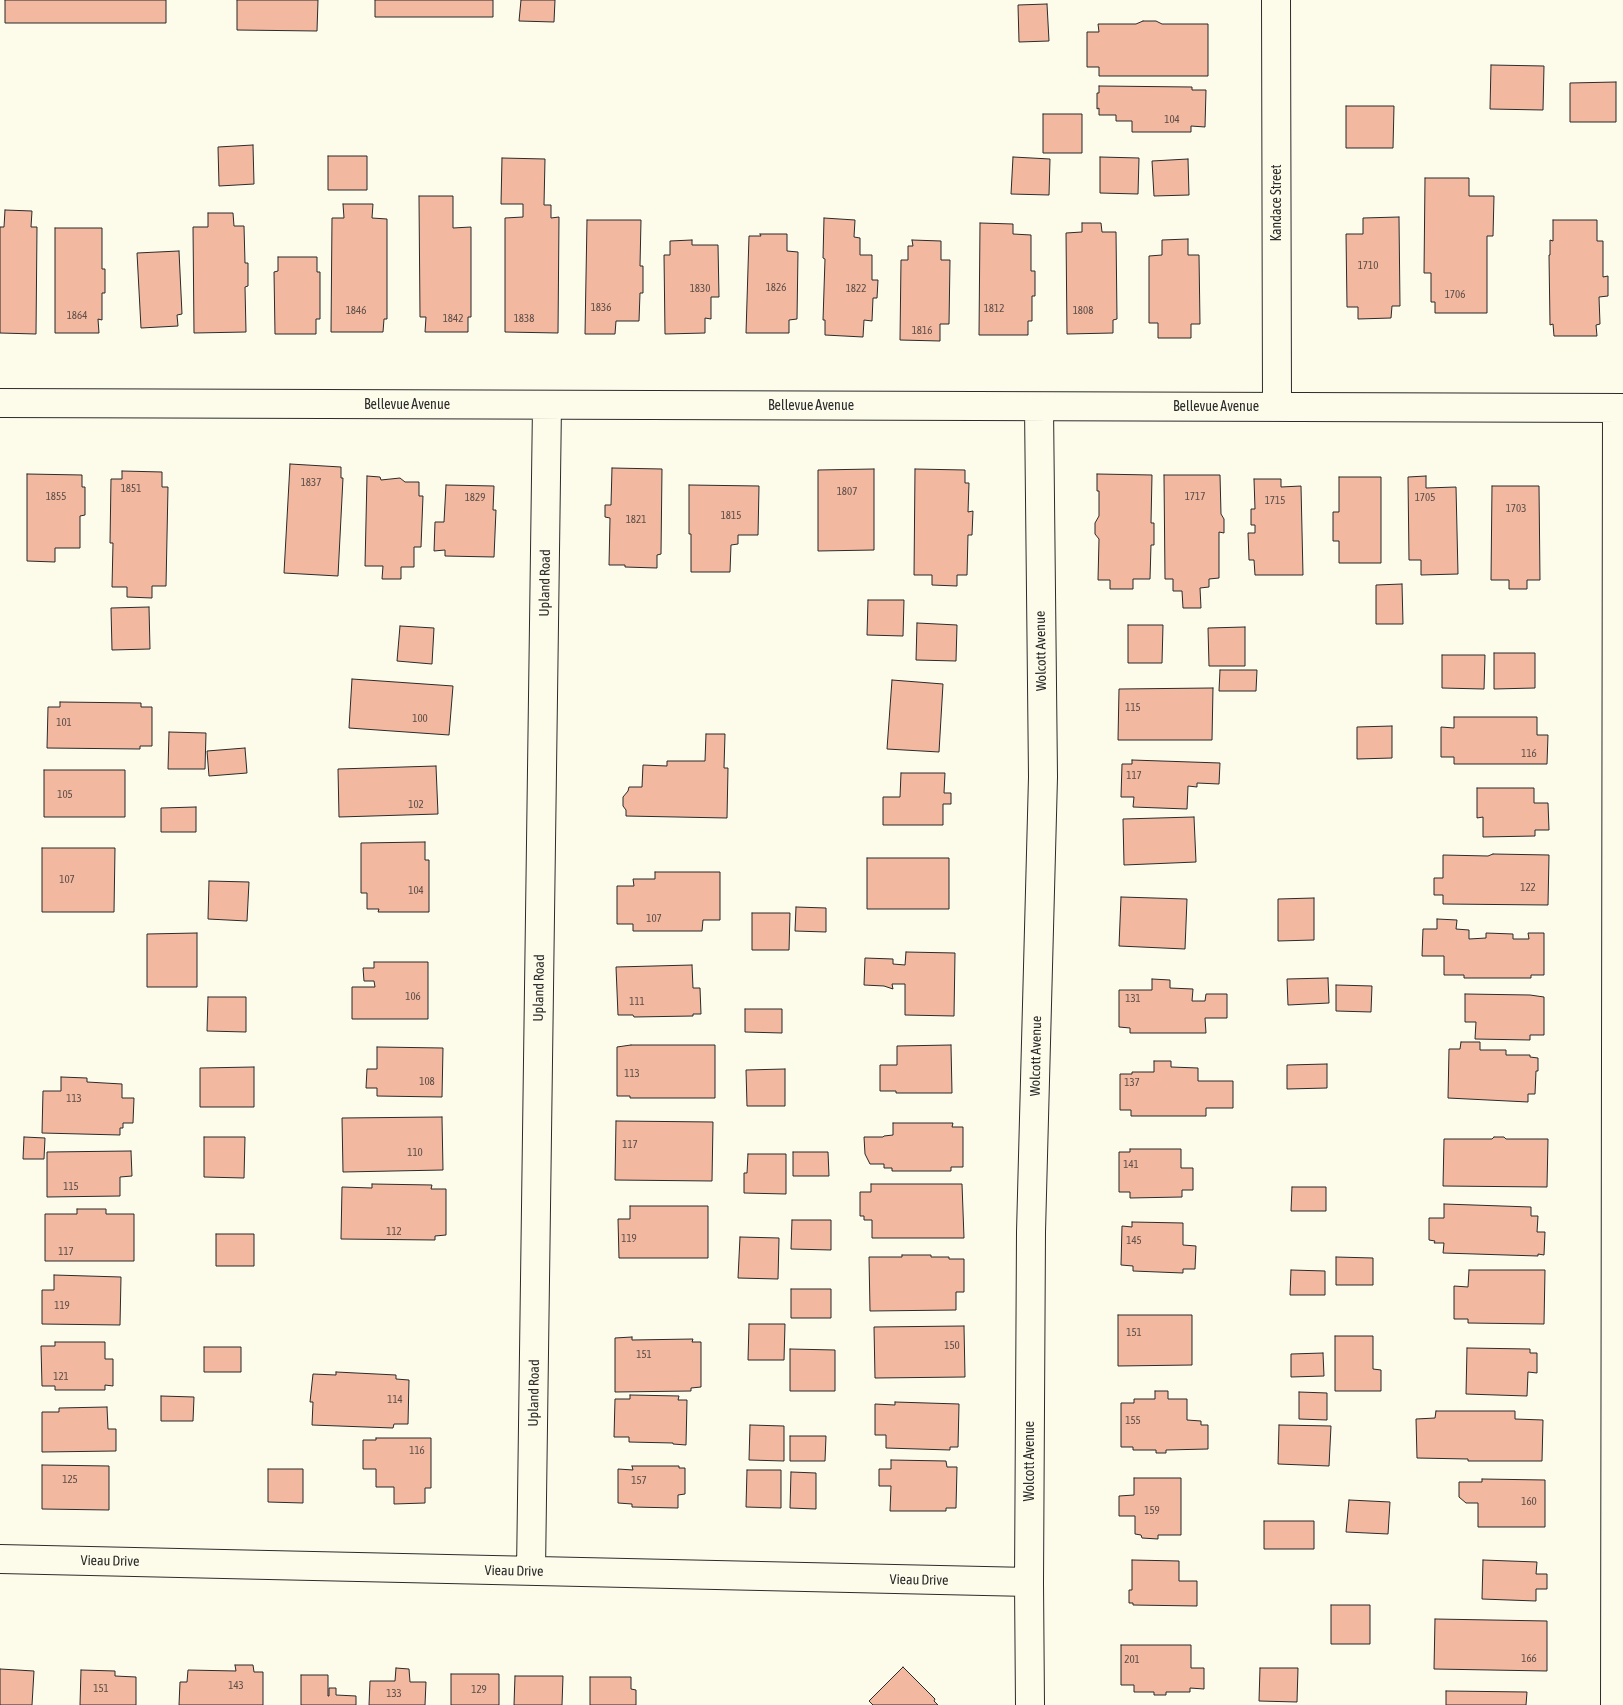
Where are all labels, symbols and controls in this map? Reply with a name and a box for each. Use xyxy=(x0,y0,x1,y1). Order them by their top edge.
house number: 104 xyxy=(1164,113,1180,127)
street label: Kandace Street xyxy=(1269,164,1285,242)
house number: 1710 xyxy=(1358,259,1378,273)
house number: 1826 xyxy=(766,281,786,295)
house number: 1830 xyxy=(690,282,710,296)
house number: 1822 xyxy=(846,282,866,296)
house number: 1706 xyxy=(1445,288,1465,302)
house number: 1836 xyxy=(591,301,611,315)
house number: 1812 xyxy=(984,302,1004,316)
house number: 1846 xyxy=(346,304,366,318)
house number: 1808 xyxy=(1073,304,1093,318)
house number: 1864 xyxy=(67,309,87,323)
house number: 1842 xyxy=(443,312,463,326)
house number: 1838 xyxy=(514,312,534,326)
house number: 1816 xyxy=(912,324,932,338)
street label: Bellevue Avenue xyxy=(364,397,450,413)
street label: Bellevue Avenue xyxy=(768,398,854,414)
street label: Bellevue Avenue xyxy=(1173,399,1259,415)
house number: 1837 xyxy=(301,476,321,490)
house number: 1851 xyxy=(121,482,141,496)
house number: 1807 xyxy=(837,485,857,499)
house number: 1855 xyxy=(46,490,66,504)
house number: 1717 xyxy=(1185,490,1205,504)
house number: 1829 xyxy=(465,491,485,505)
house number: 1705 xyxy=(1415,491,1435,505)
house number: 1715 xyxy=(1265,494,1285,508)
house number: 1703 xyxy=(1506,502,1526,516)
house number: 1815 xyxy=(721,509,741,523)
house number: 1821 xyxy=(626,513,646,527)
street label: Upland Road xyxy=(536,549,554,617)
street label: Wolcott Avenue xyxy=(1032,611,1050,691)
house number: 115 xyxy=(1125,701,1141,715)
house number: 100 xyxy=(412,712,428,726)
house number: 101 xyxy=(56,716,72,730)
house number: 116 xyxy=(1521,747,1537,761)
house number: 117 xyxy=(1126,769,1142,783)
house number: 105 xyxy=(57,788,73,802)
house number: 102 xyxy=(408,798,424,812)
house number: 107 xyxy=(59,873,75,887)
house number: 122 xyxy=(1520,881,1536,895)
house number: 104 xyxy=(408,884,424,898)
house number: 107 xyxy=(646,912,662,926)
street label: Upland Road xyxy=(530,954,548,1022)
house number: 106 xyxy=(405,990,421,1004)
house number: 131 xyxy=(1125,992,1141,1006)
house number: 111 xyxy=(629,995,645,1009)
street label: Wolcott Avenue xyxy=(1027,1016,1045,1096)
house number: 113 xyxy=(624,1067,640,1081)
house number: 108 xyxy=(419,1075,435,1089)
house number: 137 xyxy=(1124,1076,1140,1090)
house number: 113 xyxy=(66,1092,82,1106)
house number: 117 xyxy=(622,1138,638,1152)
house number: 110 xyxy=(407,1146,423,1160)
house number: 141 xyxy=(1123,1158,1139,1172)
house number: 115 xyxy=(63,1180,79,1194)
house number: 112 xyxy=(386,1225,402,1239)
house number: 119 xyxy=(621,1232,637,1246)
house number: 145 xyxy=(1126,1234,1142,1248)
house number: 117 xyxy=(58,1245,74,1259)
house number: 119 xyxy=(54,1299,70,1313)
house number: 151 xyxy=(1126,1326,1142,1340)
house number: 150 xyxy=(944,1339,960,1353)
house number: 151 xyxy=(636,1348,652,1362)
street label: Upland Road xyxy=(525,1359,543,1427)
house number: 121 xyxy=(53,1370,69,1384)
house number: 114 xyxy=(387,1393,403,1407)
house number: 155 xyxy=(1125,1414,1141,1428)
street label: Wolcott Avenue xyxy=(1022,1421,1038,1501)
house number: 116 xyxy=(409,1444,425,1458)
house number: 125 xyxy=(62,1473,78,1487)
house number: 157 xyxy=(631,1474,647,1488)
house number: 160 xyxy=(1521,1495,1537,1509)
house number: 159 xyxy=(1144,1504,1160,1518)
street label: Vieau Drive xyxy=(80,1552,140,1570)
street label: Vieau Drive xyxy=(484,1562,544,1580)
street label: Vieau Drive xyxy=(889,1571,949,1589)
house number: 166 xyxy=(1521,1652,1537,1666)
house number: 201 xyxy=(1124,1653,1140,1667)
house number: 143 xyxy=(228,1679,244,1693)
house number: 151 xyxy=(93,1682,109,1696)
house number: 129 xyxy=(471,1683,487,1697)
house number: 133 xyxy=(386,1687,402,1701)

